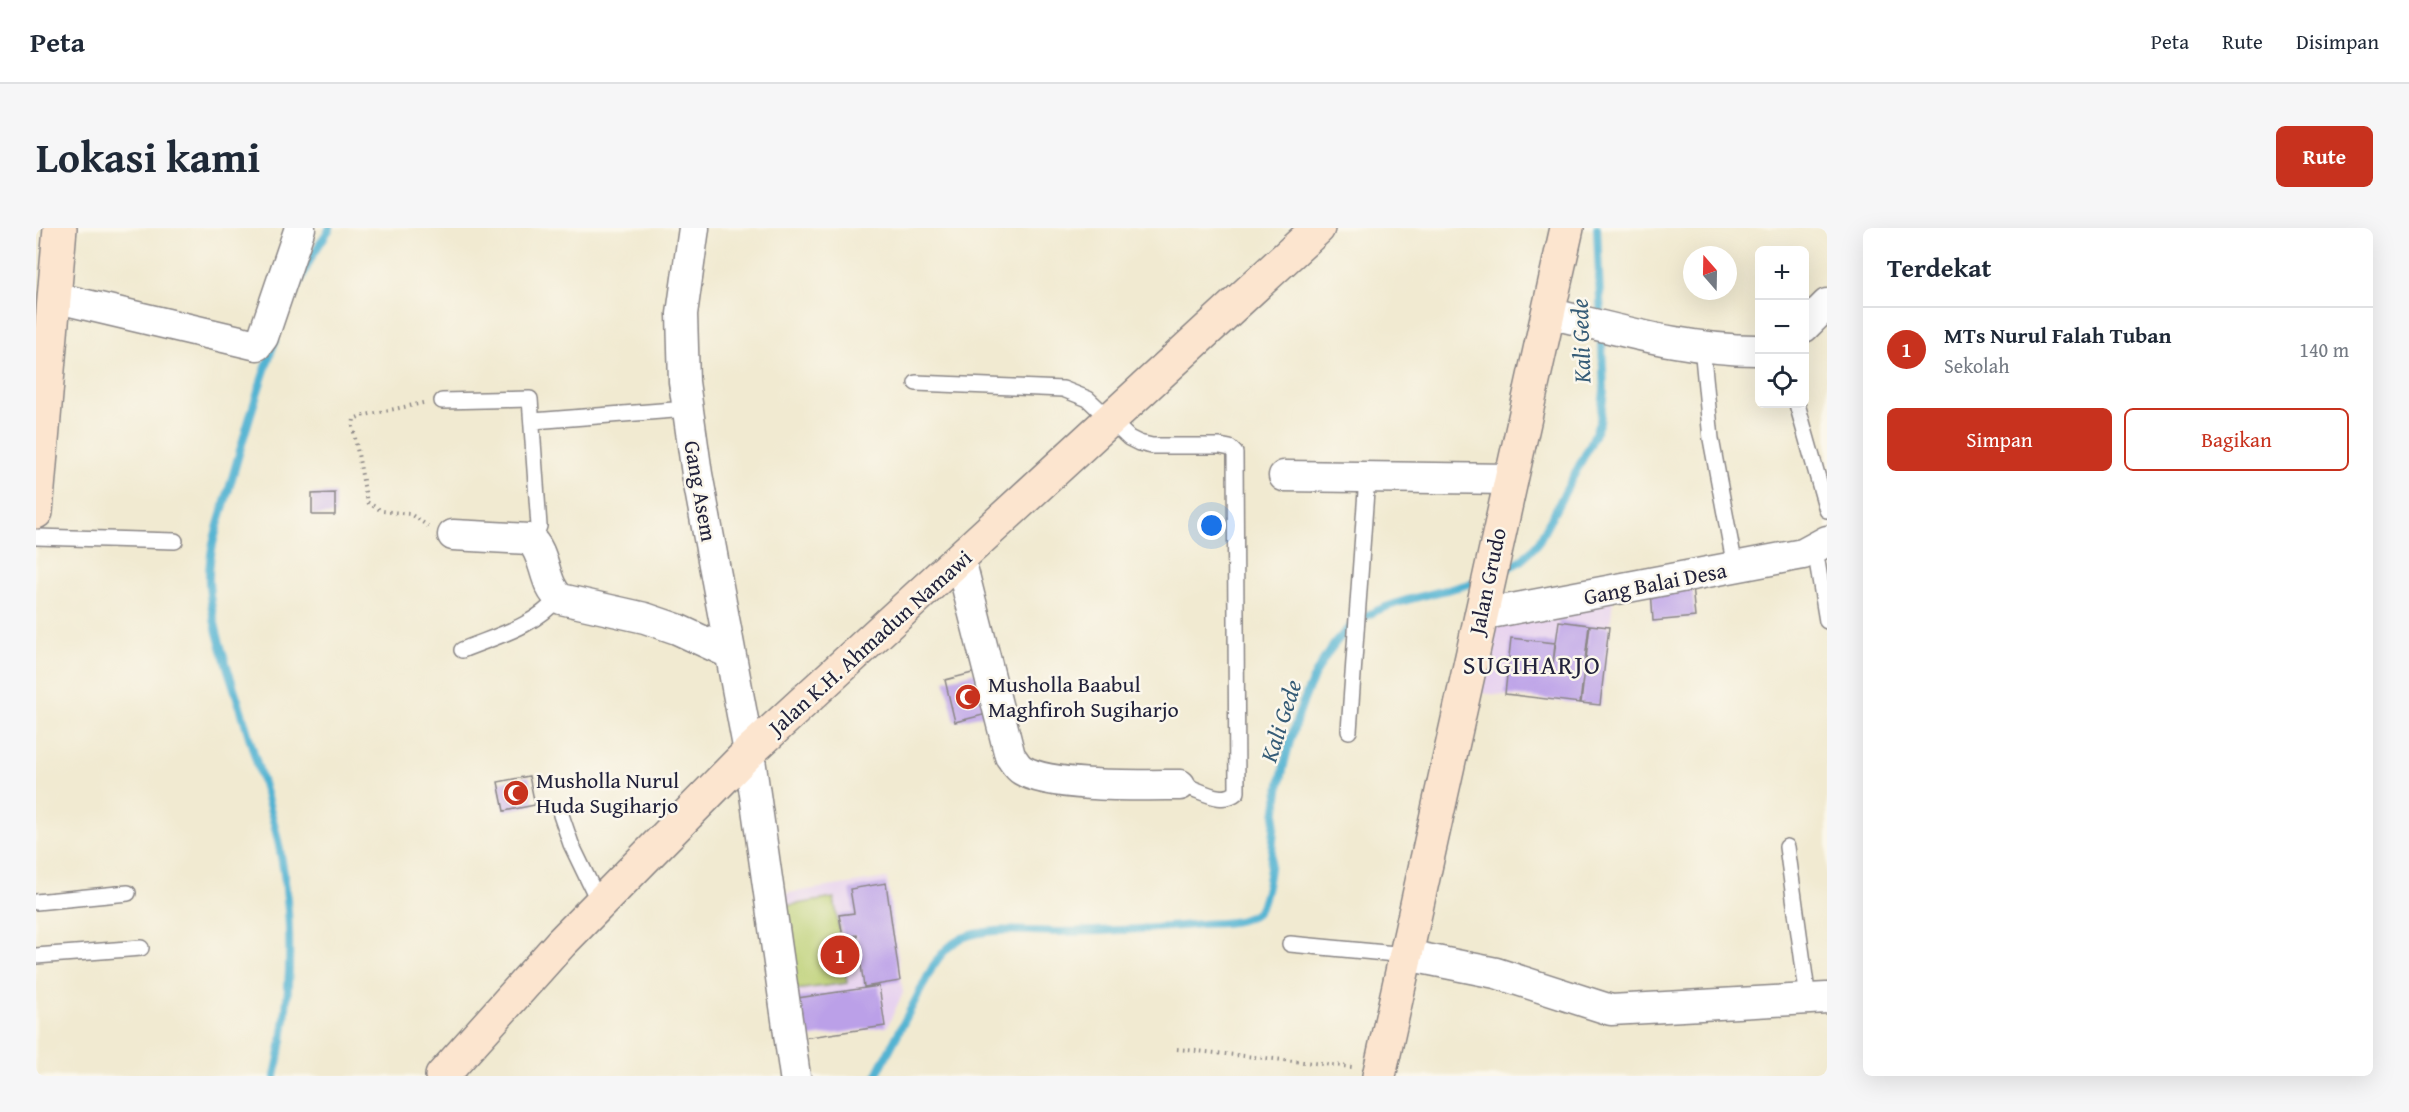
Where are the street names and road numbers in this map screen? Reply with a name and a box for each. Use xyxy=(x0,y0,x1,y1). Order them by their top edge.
street label: Gang Asem xyxy=(676,438,726,544)
street label: Jalan Grudo xyxy=(1459,525,1514,640)
street label: Jalan K.H. Ahmadun Namawi xyxy=(759,542,979,744)
street label: Gang Balai Desa xyxy=(1581,553,1730,613)

